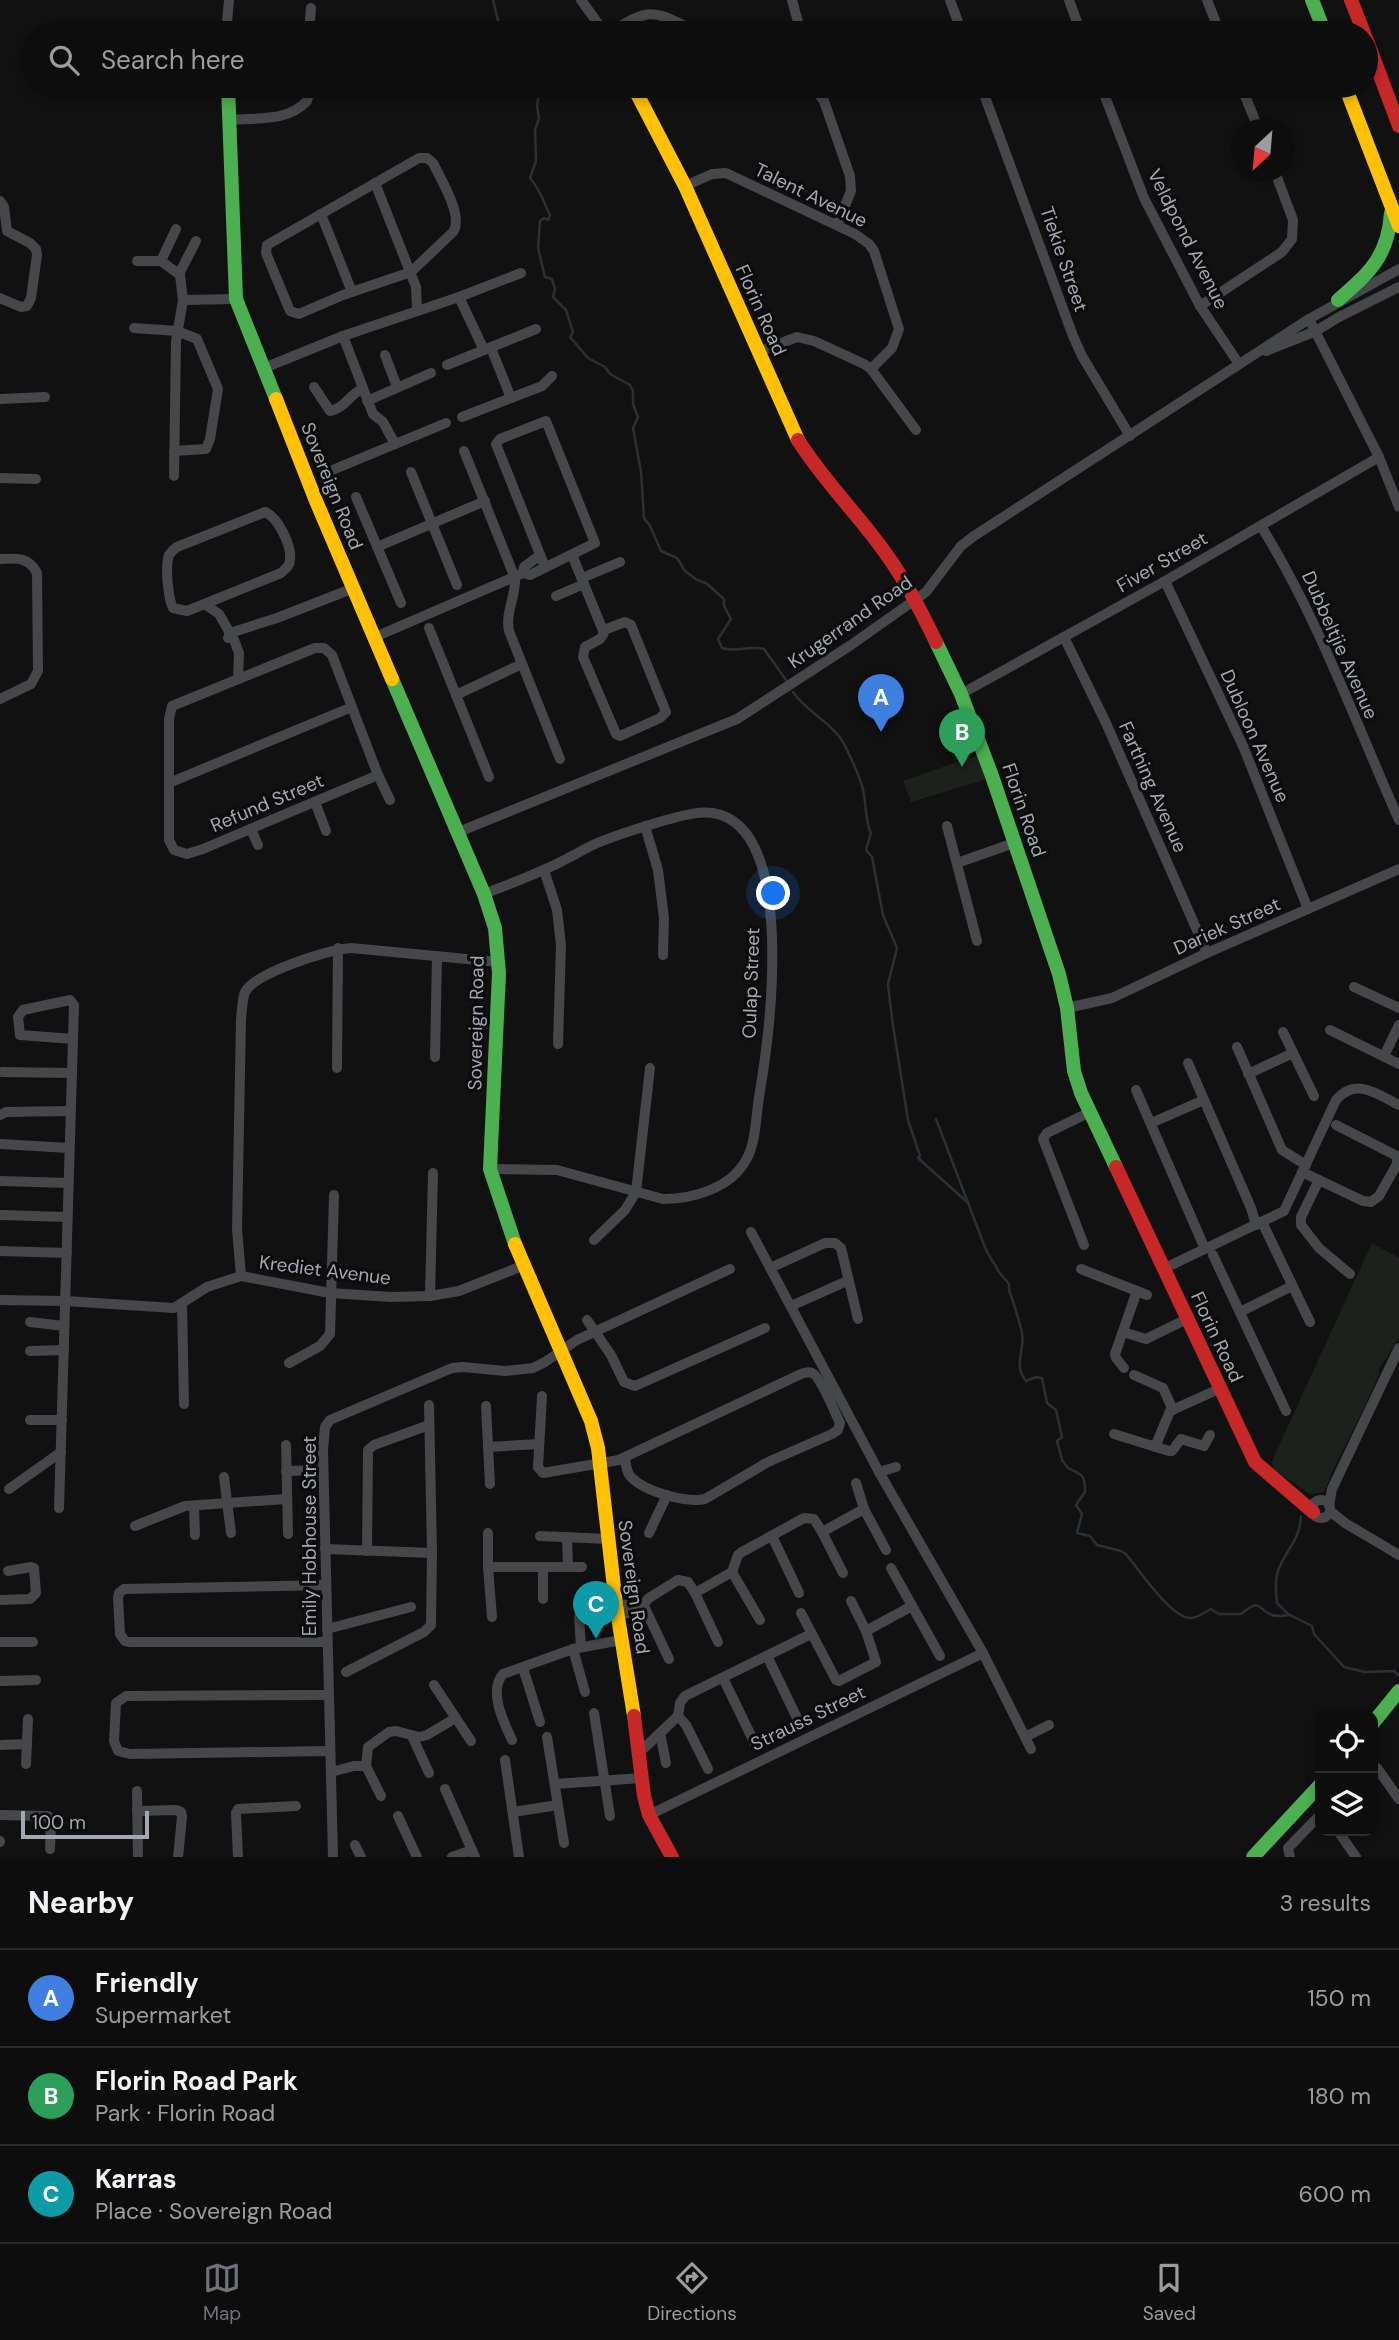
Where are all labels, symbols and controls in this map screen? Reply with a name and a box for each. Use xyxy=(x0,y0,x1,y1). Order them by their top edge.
search box xyxy=(21,21,1378,98)
icon: search xyxy=(45,41,83,79)
text: Search here xyxy=(101,43,244,77)
north arrow xyxy=(1231,119,1294,182)
street label: Talent Avenue xyxy=(750,157,872,233)
street label: Veldpond Avenue xyxy=(1142,165,1234,313)
street label: Tiekie Street xyxy=(1034,203,1094,315)
street label: Florin Road xyxy=(730,260,792,360)
street label: Sovereign Road xyxy=(295,419,369,553)
street label: Fiver Street xyxy=(1112,526,1212,598)
street label: Dubbeltjie Avenue xyxy=(1296,567,1384,723)
street label: Krugerrand Road xyxy=(783,570,917,674)
street label: Dubloon Avenue xyxy=(1214,666,1296,806)
pin: A xyxy=(858,674,904,732)
pin: B xyxy=(939,709,985,767)
street label: Farthing Avenue xyxy=(1113,718,1193,856)
street label: Florin Road xyxy=(996,760,1052,860)
street label: Refund Street xyxy=(207,768,327,838)
your location xyxy=(756,876,790,910)
street label: Dariek Street xyxy=(1170,891,1284,961)
street label: Oulap Street xyxy=(737,927,765,1039)
street label: Sovereign Road xyxy=(462,955,490,1091)
street label: Krediet Avenue xyxy=(258,1250,392,1290)
street label: Florin Road xyxy=(1185,1288,1249,1386)
street label: Emily Hobhouse Street xyxy=(297,1436,322,1636)
street label: Sovereign Road xyxy=(612,1518,656,1656)
pin: C xyxy=(573,1581,619,1639)
street label: Strauss Street xyxy=(746,1679,870,1757)
map controls xyxy=(1315,1710,1378,1836)
button: locate xyxy=(1315,1710,1378,1773)
button: layers xyxy=(1315,1773,1378,1836)
scale bar xyxy=(21,1808,149,1840)
text: 100 m xyxy=(32,1810,86,1835)
text: Nearby xyxy=(28,1883,134,1922)
text: 3 results xyxy=(1280,1888,1371,1918)
text: Friendly xyxy=(95,1966,199,2000)
text: A xyxy=(43,1983,59,2013)
text: 150 m xyxy=(1307,1983,1371,2013)
text: Supermarket xyxy=(95,2000,231,2030)
text: Florin Road Park xyxy=(95,2064,298,2098)
text: B xyxy=(44,2081,58,2111)
text: 180 m xyxy=(1307,2081,1371,2111)
text: Park · Florin Road xyxy=(95,2098,275,2128)
text: Karras xyxy=(95,2162,177,2196)
text: C xyxy=(43,2179,59,2209)
text: 600 m xyxy=(1298,2179,1371,2209)
text: Place · Sovereign Road xyxy=(95,2196,332,2226)
tab: Map xyxy=(203,2259,241,2326)
tab: Directions xyxy=(647,2259,737,2326)
tab: Saved xyxy=(1143,2259,1196,2326)

